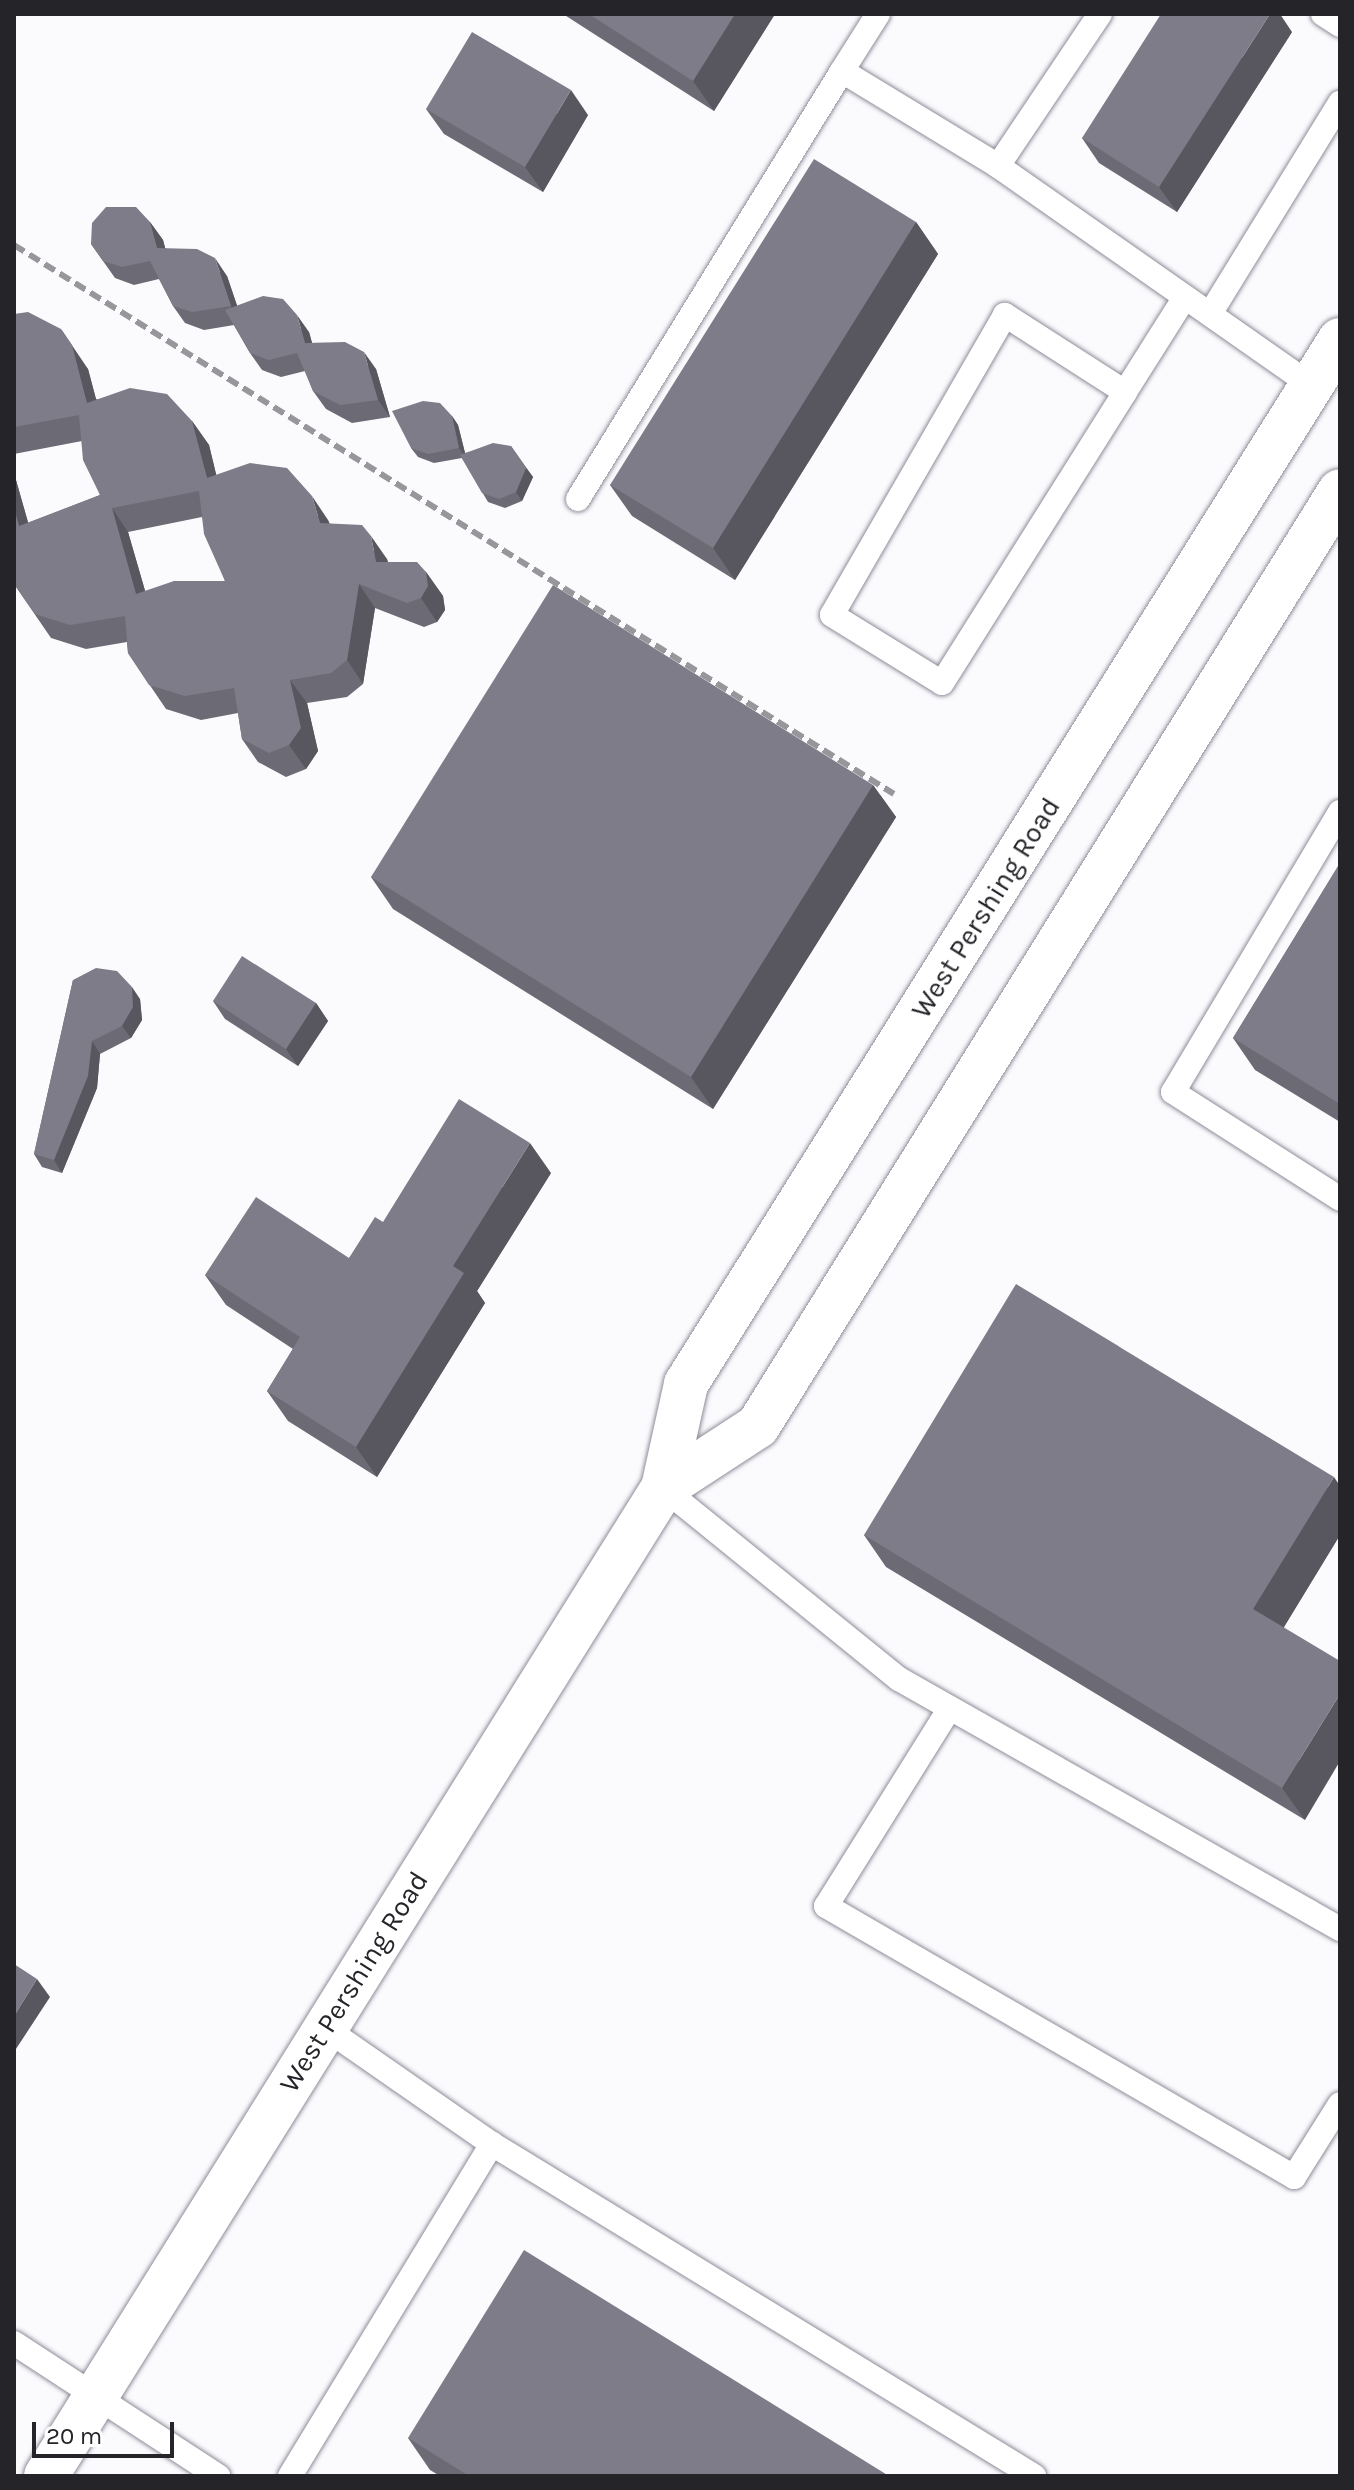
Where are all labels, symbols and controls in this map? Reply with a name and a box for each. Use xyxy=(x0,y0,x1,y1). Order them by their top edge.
street label: West Pershing Road xyxy=(904,791,1068,1025)
street label: West Pershing Road xyxy=(272,1865,436,2099)
scale bar xyxy=(36,2406,178,2456)
text: 20 m xyxy=(46,2422,102,2450)

